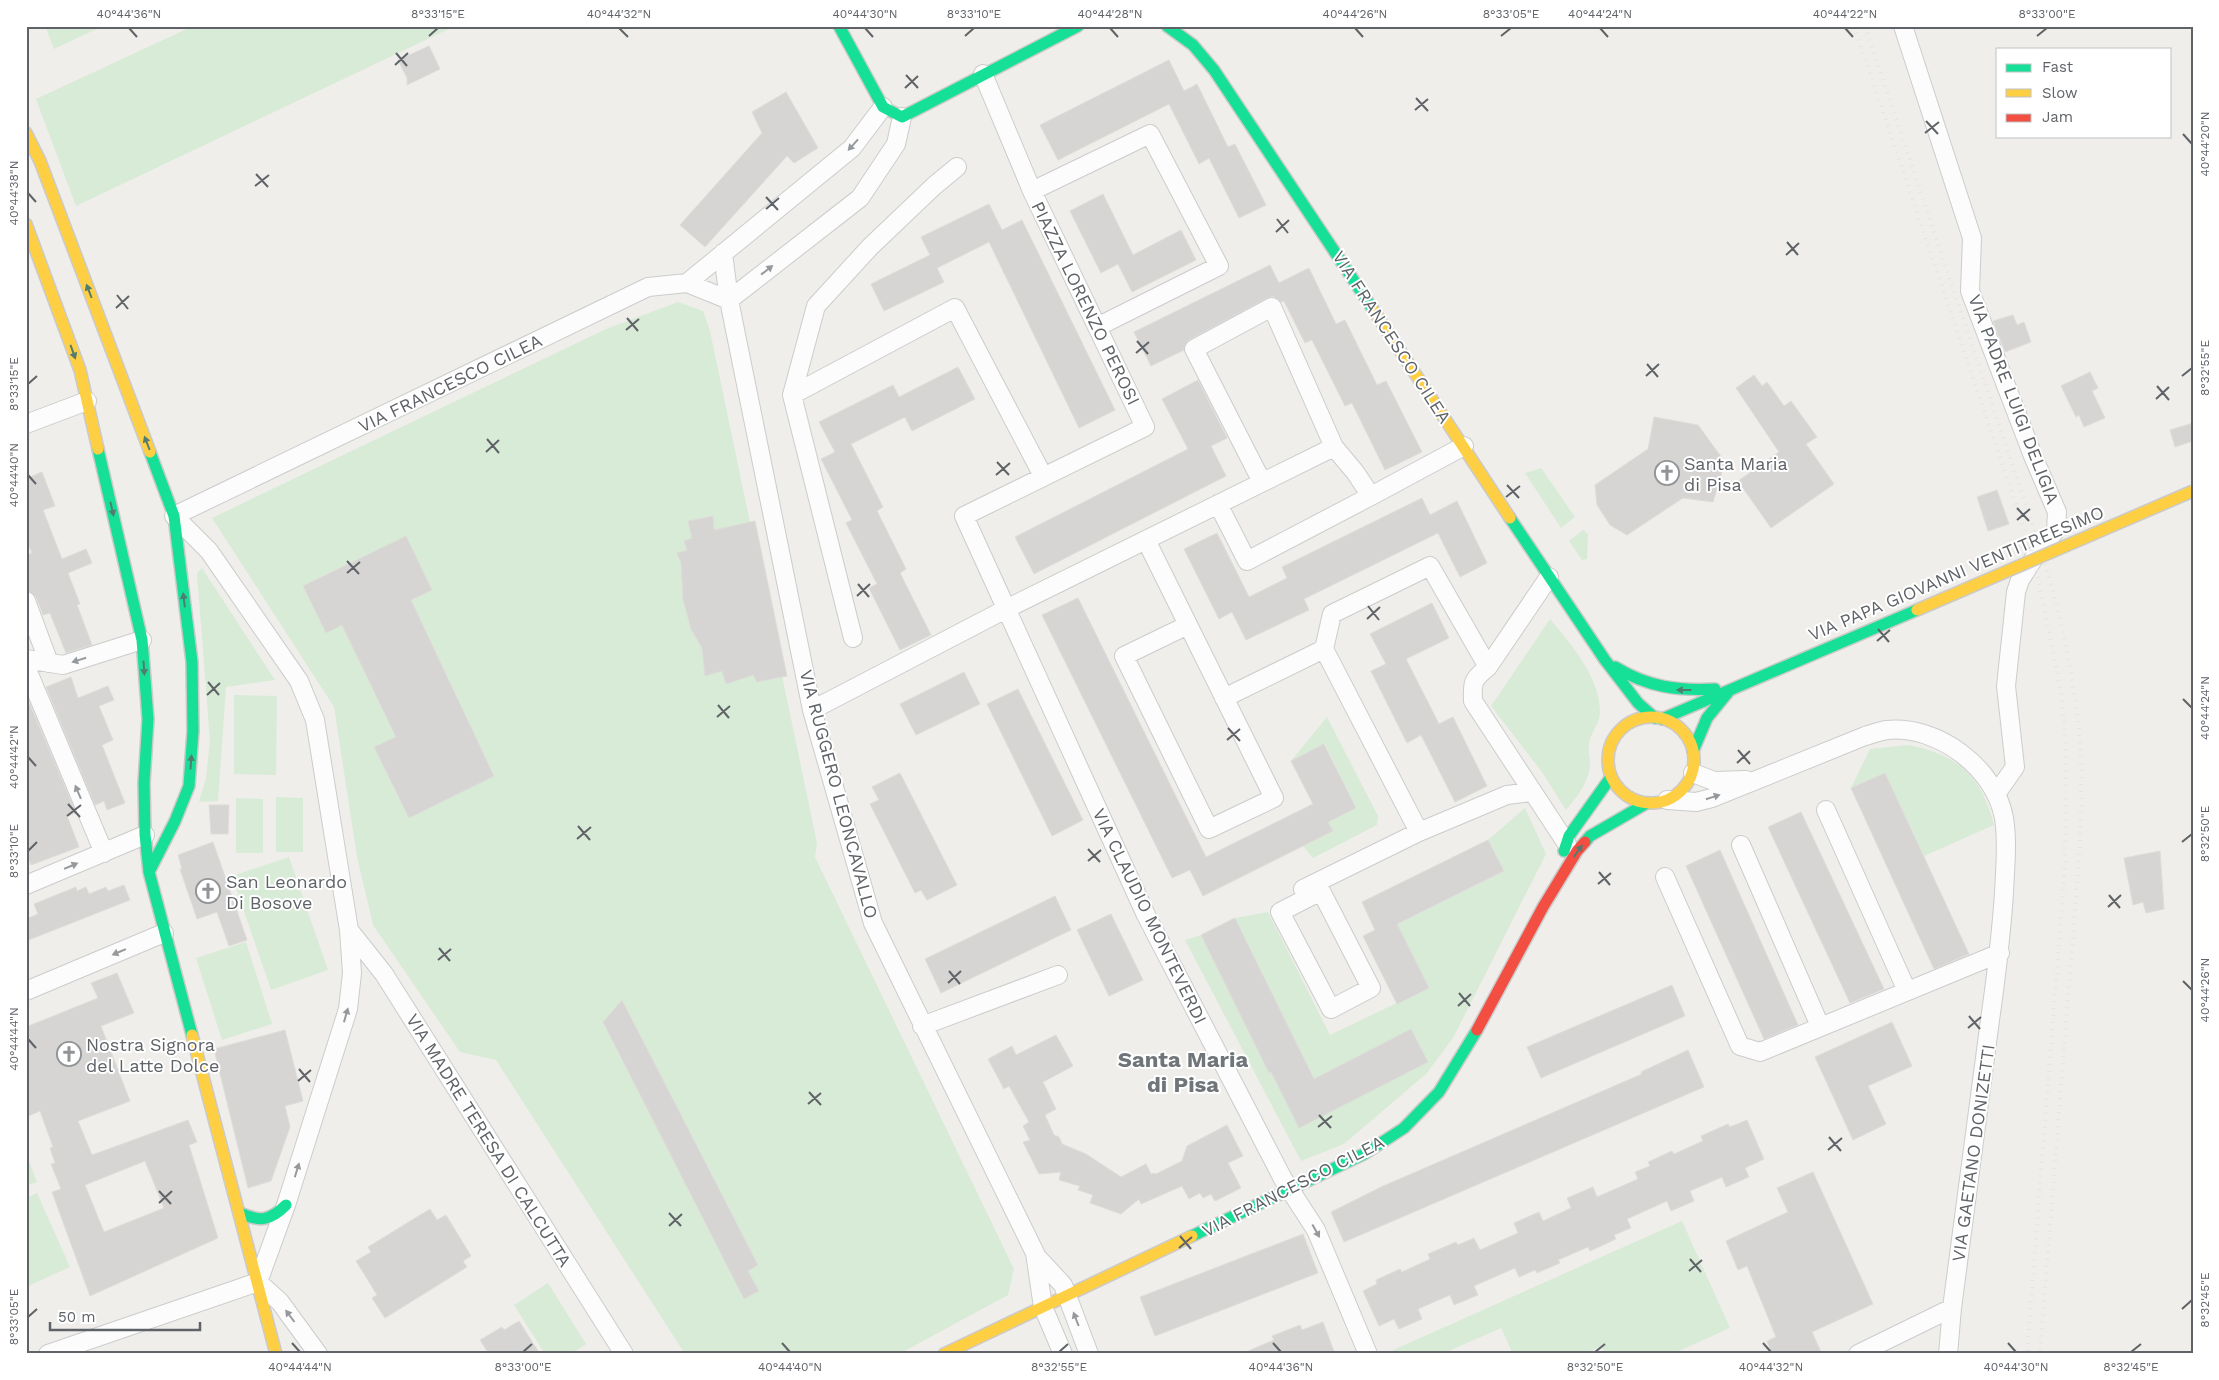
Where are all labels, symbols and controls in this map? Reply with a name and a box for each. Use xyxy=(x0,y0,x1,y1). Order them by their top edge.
text: 40°44'36"N xyxy=(97,7,161,21)
text: 8°33'15"E xyxy=(411,7,465,21)
text: 40°44'32"N xyxy=(587,7,651,21)
text: 40°44'30"N xyxy=(833,7,898,21)
text: 8°33'10"E xyxy=(947,7,1002,21)
text: 40°44'28"N xyxy=(1078,7,1142,21)
text: 40°44'26"N xyxy=(1323,7,1387,21)
text: 8°33'05"E xyxy=(1483,7,1540,21)
text: 40°44'24"N xyxy=(1568,7,1632,21)
text: 40°44'22"N xyxy=(1813,7,1877,21)
text: 8°33'00"E xyxy=(2018,7,2076,21)
legend xyxy=(1996,48,2172,138)
text: Fast xyxy=(2042,58,2074,76)
text: Slow xyxy=(2042,84,2078,102)
text: Jam xyxy=(2042,108,2073,126)
text: 40°44'20"N xyxy=(2198,112,2212,177)
one-way arrow xyxy=(848,139,859,152)
text: 40°44'38"N xyxy=(7,161,21,225)
street label: PIAZZA LORENZO PEROSI xyxy=(1027,198,1145,408)
street label: VIA FRANCESCO CILEA xyxy=(1328,247,1456,427)
one-way arrow xyxy=(761,265,774,276)
one-way arrow xyxy=(85,284,92,299)
street label: VIA PADRE LUIGI DELIGIA xyxy=(1964,291,2064,507)
street label: VIA FRANCESCO CILEA xyxy=(355,329,545,437)
text: 8°32'55"E xyxy=(2198,340,2212,396)
one-way arrow xyxy=(70,344,77,359)
text: 8°33'15"E xyxy=(7,357,21,411)
one-way arrow xyxy=(142,436,150,451)
text: 40°44'40"N xyxy=(7,443,21,507)
place label: Santa Maria di Pisa xyxy=(1684,453,1788,495)
church icon: Santa Maria di Pisa xyxy=(1654,460,1680,486)
street label: VIA PAPA GIOVANNI VENTITREESIMO xyxy=(1805,501,2107,645)
one-way arrow xyxy=(108,502,116,517)
one-way arrow xyxy=(180,592,188,608)
one-way arrow xyxy=(71,657,86,665)
one-way arrow xyxy=(140,661,148,677)
street label: VIA RUGGERO LEONCAVALLO xyxy=(796,667,882,921)
text: 40°44'24"N xyxy=(2198,676,2212,740)
one-way arrow xyxy=(1676,687,1692,695)
text: 40°44'42"N xyxy=(7,725,21,789)
one-way arrow xyxy=(187,754,195,770)
one-way arrow xyxy=(74,784,82,799)
one-way arrow xyxy=(1706,793,1721,801)
street label: VIA CLAUDIO MONTEVERDI xyxy=(1089,805,1211,1027)
text: 8°32'50"E xyxy=(2198,805,2212,862)
text: 8°33'10"E xyxy=(7,823,21,878)
one-way arrow xyxy=(1573,844,1583,858)
one-way arrow xyxy=(64,862,78,870)
place label: San Leonardo Di Bosove xyxy=(226,871,347,913)
church icon: San Leonardo Di Bosove xyxy=(195,878,221,904)
one-way arrow xyxy=(111,948,126,956)
text: 40°44'26"N xyxy=(2198,958,2212,1022)
text: 40°44'44"N xyxy=(7,1007,21,1071)
one-way arrow xyxy=(342,1007,350,1022)
street label: VIA MADRE TERESA DI CALCUTTA xyxy=(402,1010,576,1270)
place label: Nostra Signora del Latte Dolce xyxy=(86,1034,220,1076)
church icon: Nostra Signora del Latte Dolce xyxy=(56,1041,82,1067)
street label: VIA GAETANO DONIZETTI xyxy=(1947,1043,1999,1263)
district label: Santa Maria di Pisa xyxy=(1118,1047,1248,1097)
street label: VIA FRANCESCO CILEA xyxy=(1198,1131,1388,1241)
one-way arrow xyxy=(293,1162,301,1177)
one-way arrow xyxy=(1311,1224,1320,1237)
text: 8°32'45"E xyxy=(2198,1272,2212,1328)
text: 8°33'05"E xyxy=(7,1288,21,1345)
scale bar xyxy=(50,1300,200,1332)
text: 50 m xyxy=(58,1308,95,1326)
one-way arrow xyxy=(285,1309,295,1323)
one-way arrow xyxy=(1072,1312,1079,1327)
text: 40°44'44"N xyxy=(268,1360,332,1374)
text: 8°33'00"E xyxy=(494,1360,552,1374)
text: 40°44'40"N xyxy=(758,1360,822,1374)
text: 8°32'55"E xyxy=(1031,1360,1087,1374)
text: 40°44'36"N xyxy=(1249,1360,1313,1374)
text: 8°32'50"E xyxy=(1567,1360,1624,1374)
text: 40°44'32"N xyxy=(1739,1360,1803,1374)
text: 40°44'30"N xyxy=(1984,1360,2049,1374)
text: 8°32'45"E xyxy=(2103,1360,2159,1374)

